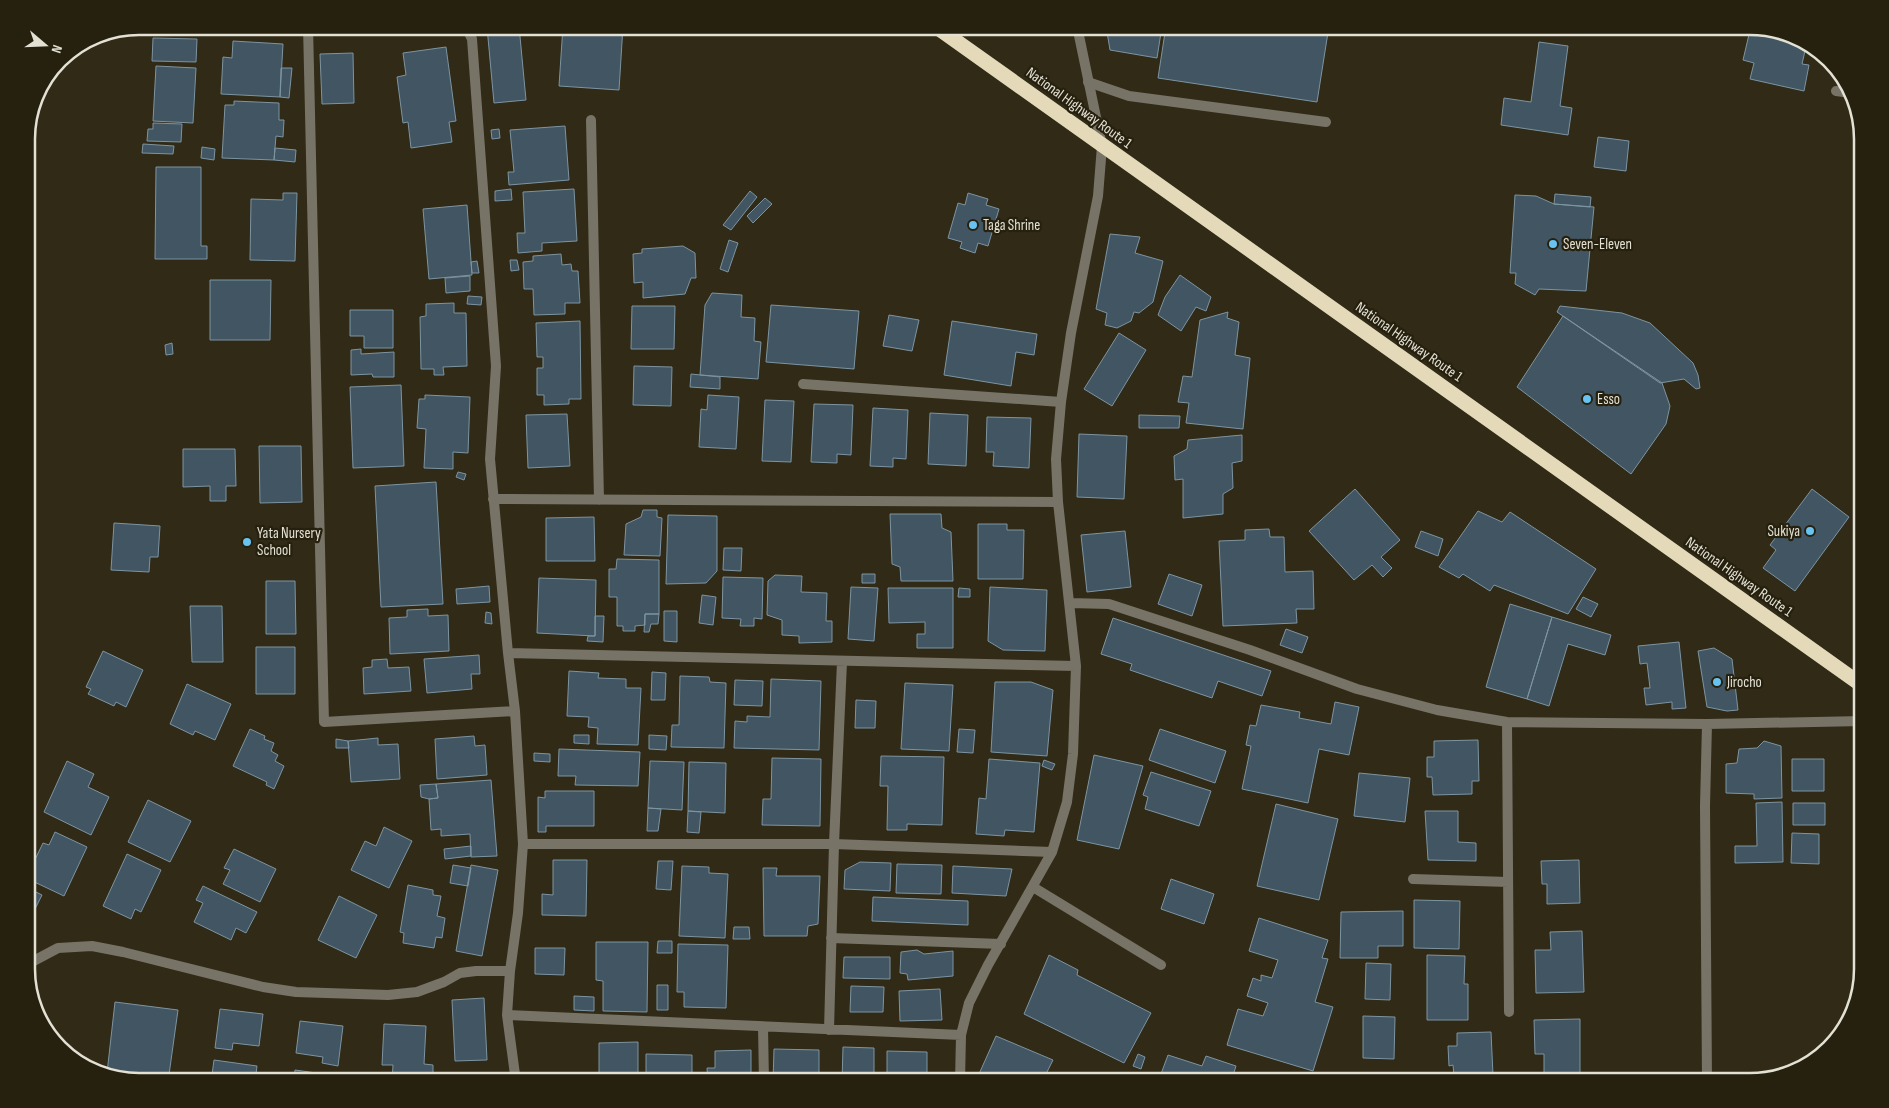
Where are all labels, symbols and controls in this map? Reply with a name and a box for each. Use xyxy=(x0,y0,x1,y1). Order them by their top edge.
north arrow xyxy=(20,20,70,70)
text: N xyxy=(48,43,66,55)
street label: National Highway Route 1 xyxy=(1022,63,1136,153)
place label: Taga Shrine xyxy=(983,216,1040,235)
marker: Taga Shrine xyxy=(967,219,979,231)
place label: Seven-Eleven xyxy=(1563,235,1632,254)
marker: Seven-Eleven xyxy=(1547,238,1559,250)
street label: National Highway Route 1 xyxy=(1352,298,1467,387)
place label: Esso xyxy=(1597,390,1620,409)
marker: Esso xyxy=(1581,393,1593,405)
place label: Sukiya xyxy=(1767,522,1800,541)
place label: Yata Nursery School xyxy=(257,524,321,560)
marker: Sukiya xyxy=(1804,525,1816,537)
street label: National Highway Route 1 xyxy=(1682,533,1797,622)
marker: Yata Nursery School xyxy=(241,536,253,548)
place label: Jirocho xyxy=(1726,673,1762,692)
marker: Jirocho xyxy=(1711,676,1723,688)

